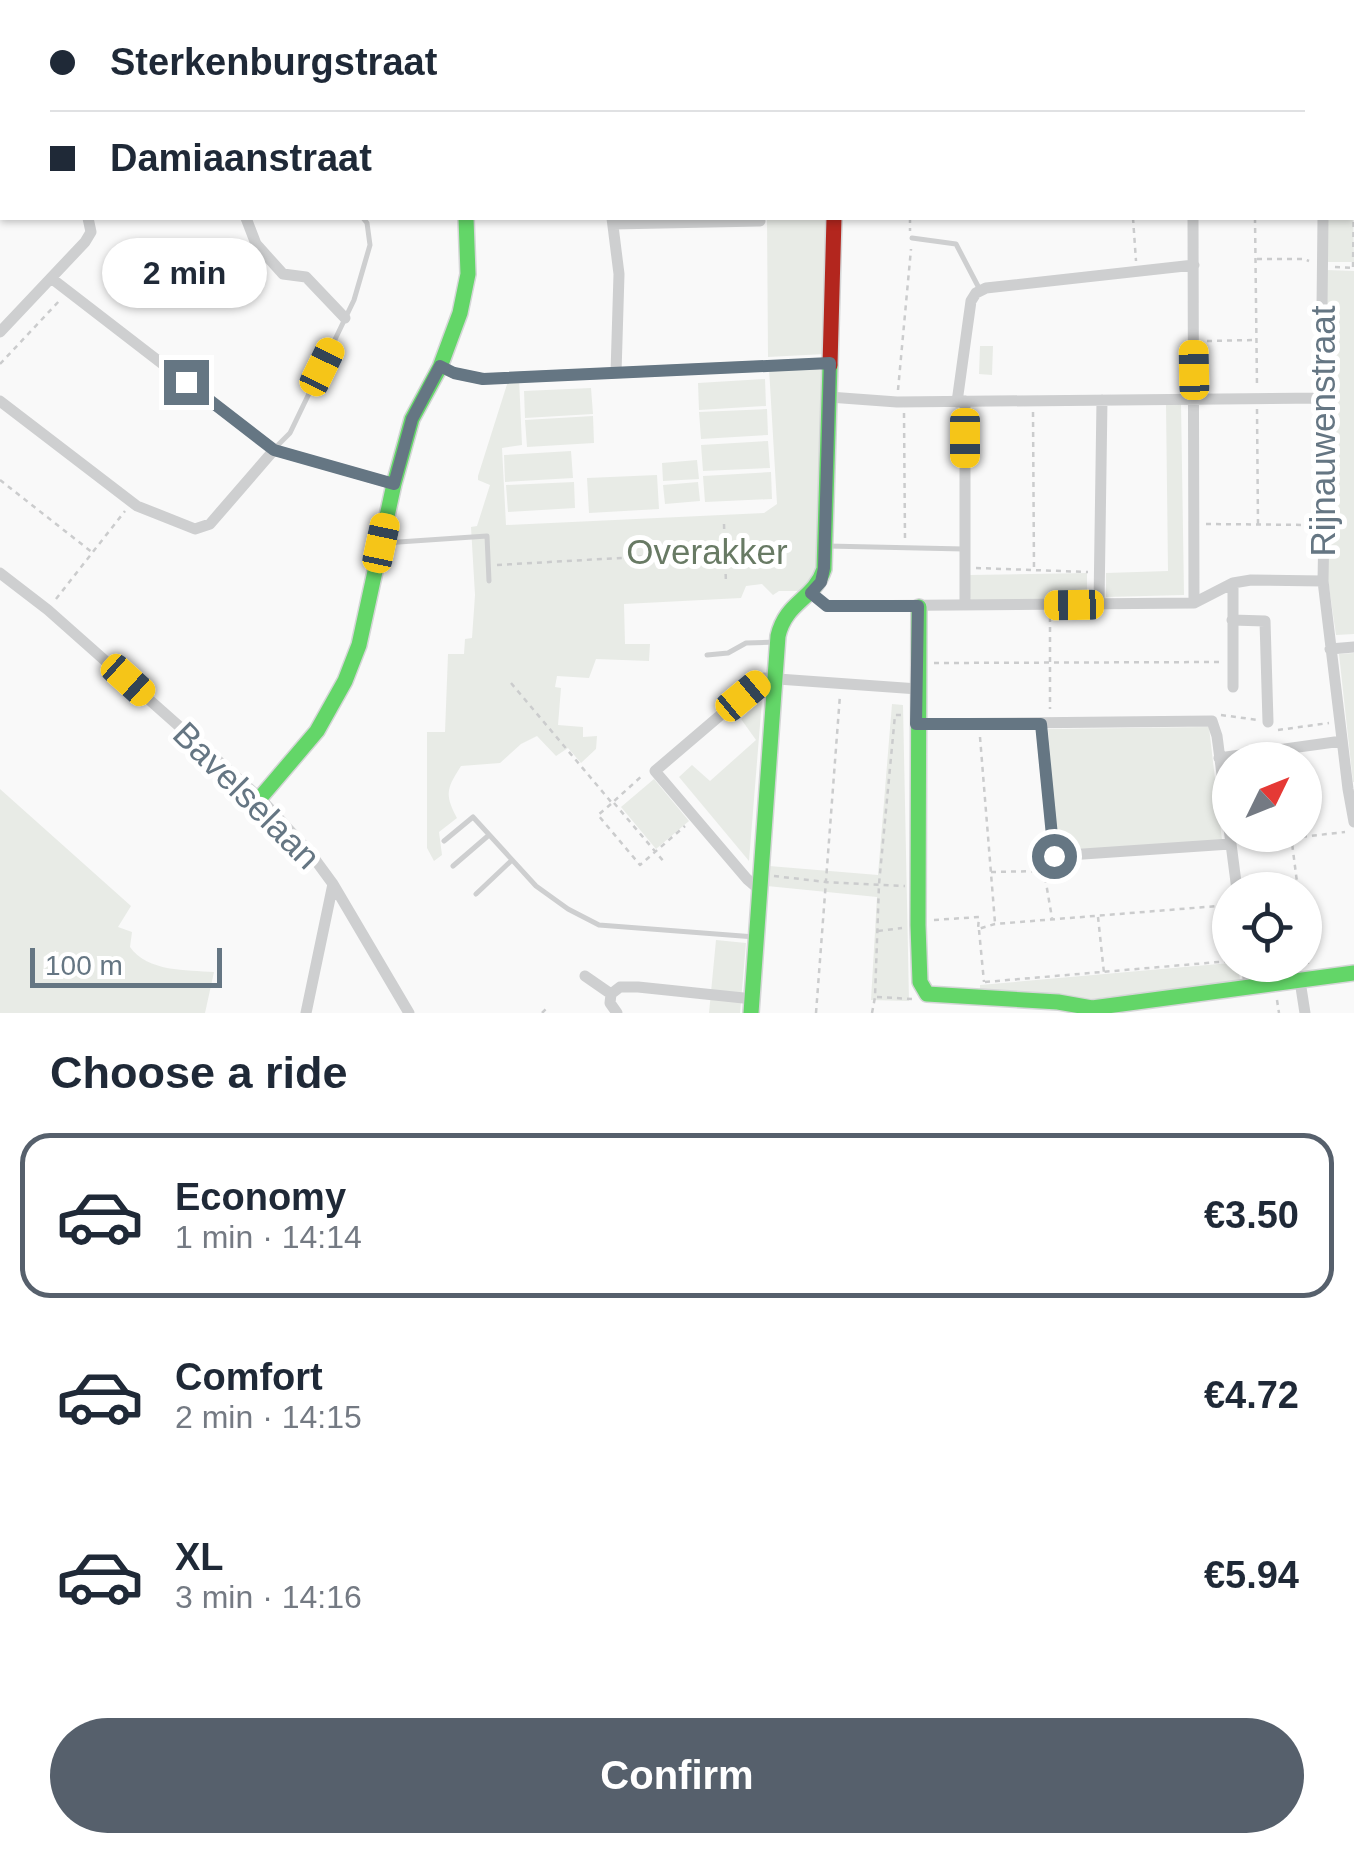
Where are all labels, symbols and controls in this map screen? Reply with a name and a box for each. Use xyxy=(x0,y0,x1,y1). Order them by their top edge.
text: Sterkenburgstraat xyxy=(110,41,437,83)
text: Damiaanstraat xyxy=(110,137,372,179)
callout: 2 min xyxy=(104,237,268,307)
text: 2 min xyxy=(143,255,226,291)
street label: Rijnauwenstraat xyxy=(1303,305,1342,556)
car xyxy=(295,333,349,401)
car xyxy=(1178,340,1210,400)
route end xyxy=(164,360,209,405)
car xyxy=(950,408,980,468)
car xyxy=(360,511,402,575)
park label: Overakker xyxy=(626,532,788,571)
car xyxy=(1044,589,1104,621)
car xyxy=(96,649,160,711)
car xyxy=(710,665,776,727)
street label: Bavelselaan xyxy=(166,714,328,876)
north arrow xyxy=(1212,742,1322,852)
map controls xyxy=(1212,742,1322,982)
route start xyxy=(1032,834,1077,879)
button: locate xyxy=(1212,872,1322,982)
scale bar xyxy=(30,943,222,988)
text: 100 m xyxy=(45,950,123,981)
text: Choose a ride xyxy=(50,1047,348,1098)
icon: car xyxy=(55,1171,145,1261)
text: Economy xyxy=(175,1176,346,1218)
text: €3.50 xyxy=(1204,1194,1299,1236)
text: 1 min · 14:14 xyxy=(175,1219,362,1255)
icon: car xyxy=(55,1351,145,1441)
text: Comfort xyxy=(175,1356,323,1398)
text: €4.72 xyxy=(1204,1374,1299,1416)
text: 2 min · 14:15 xyxy=(175,1399,362,1435)
icon: car xyxy=(55,1531,145,1621)
text: XL xyxy=(175,1536,224,1578)
text: €5.94 xyxy=(1204,1554,1299,1596)
text: 3 min · 14:16 xyxy=(175,1579,362,1615)
button: Confirm xyxy=(50,1718,1304,1833)

